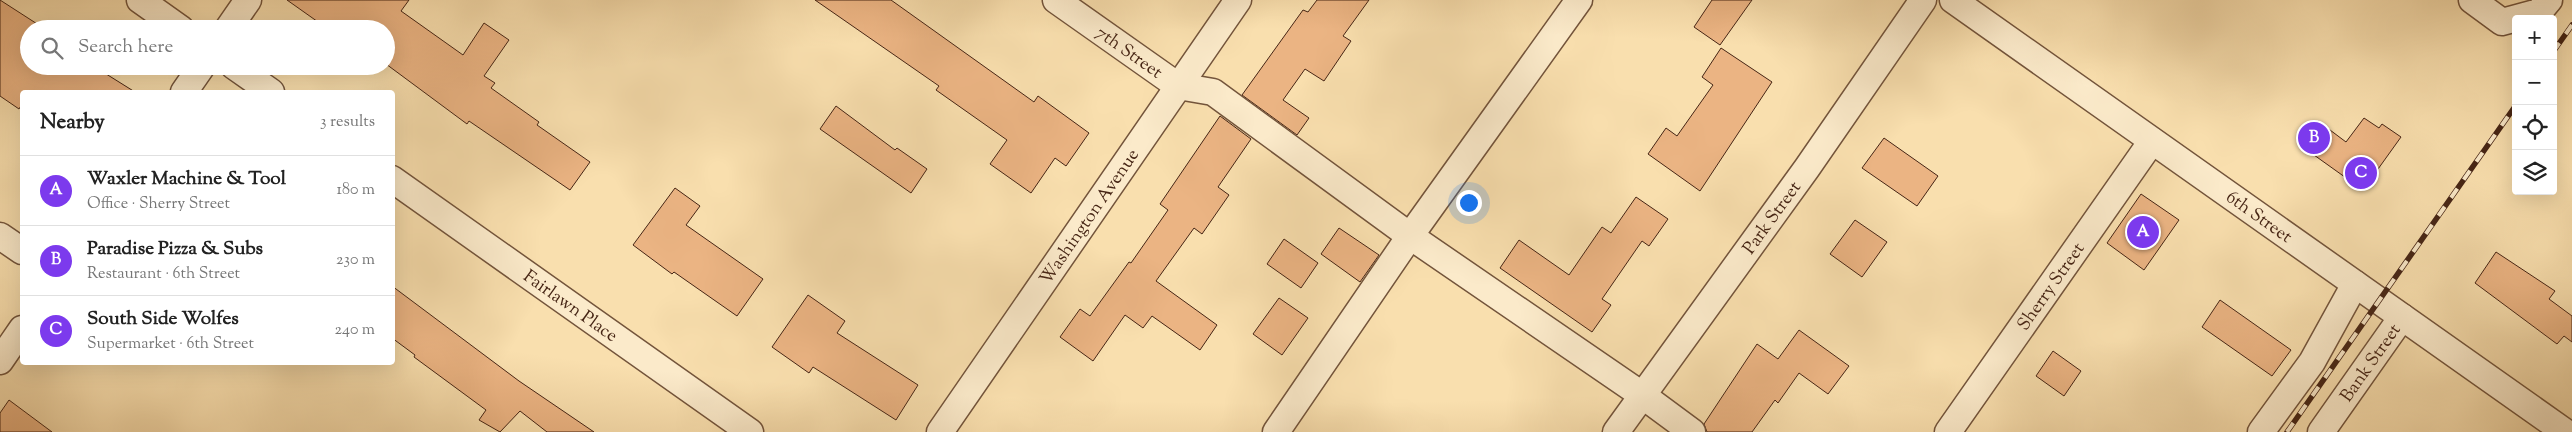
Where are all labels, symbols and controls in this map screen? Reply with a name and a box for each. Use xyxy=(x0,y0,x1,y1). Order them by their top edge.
map controls xyxy=(2512,15,2557,195)
button: + xyxy=(2512,15,2557,60)
search box xyxy=(20,20,395,75)
street label: 7th Street xyxy=(1090,21,1167,86)
icon: search xyxy=(38,34,66,62)
text: Search here xyxy=(78,34,173,61)
button: − xyxy=(2512,60,2557,105)
button: locate xyxy=(2512,105,2557,150)
text: Nearby xyxy=(40,108,105,138)
text: 3 results xyxy=(320,111,375,134)
pin: B xyxy=(2298,119,2330,157)
street label: Washington Avenue xyxy=(1034,144,1147,291)
button: layers xyxy=(2512,150,2557,195)
pin: C xyxy=(2345,154,2377,192)
text: Waxler Machine & Tool xyxy=(87,166,286,193)
street label: Park Street xyxy=(1738,177,1808,260)
text: A xyxy=(50,179,63,202)
text: 180 m xyxy=(336,179,375,202)
street label: 6th Street xyxy=(2220,185,2297,250)
your location xyxy=(1456,190,1482,216)
text: Office · Sherry Street xyxy=(87,193,230,216)
pin: A xyxy=(2127,213,2159,251)
text: Paradise Pizza & Subs xyxy=(87,236,263,263)
street label: Sherry Street xyxy=(2012,238,2092,337)
text: B xyxy=(51,249,61,272)
text: 230 m xyxy=(336,249,375,272)
text: Restaurant · 6th Street xyxy=(87,263,240,286)
street label: Fairlawn Place xyxy=(517,265,622,350)
text: South Side Wolfes xyxy=(87,306,239,333)
text: C xyxy=(50,319,62,342)
text: 240 m xyxy=(334,319,375,342)
street label: Bank Street xyxy=(2335,319,2408,408)
text: Supermarket · 6th Street xyxy=(87,333,254,356)

